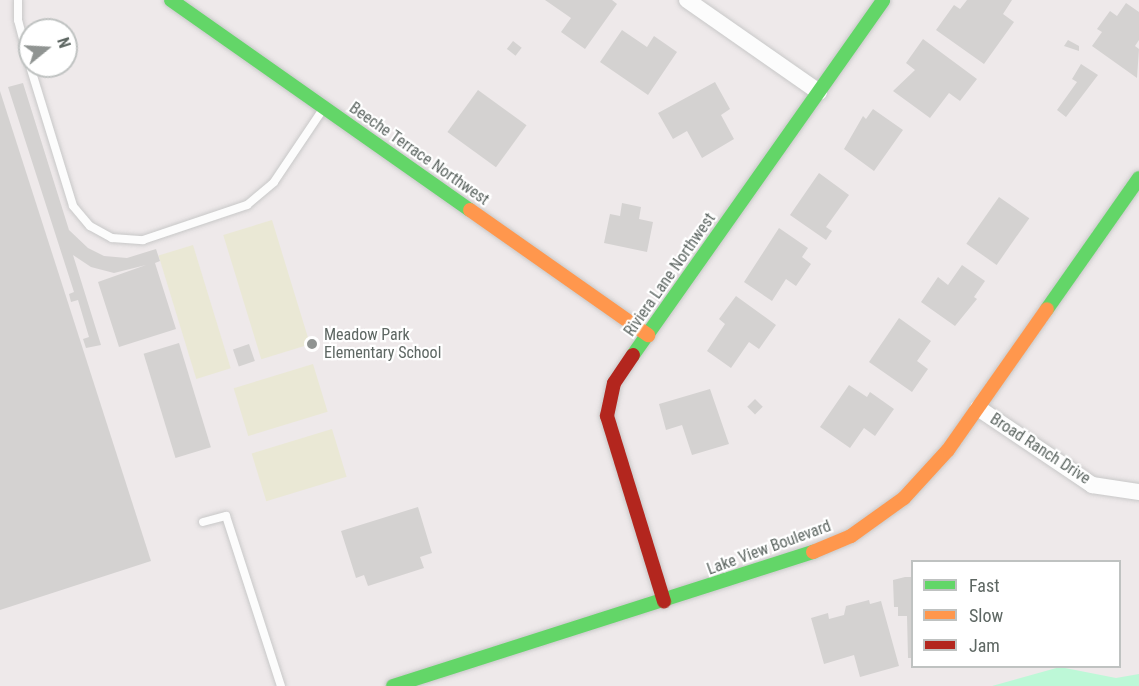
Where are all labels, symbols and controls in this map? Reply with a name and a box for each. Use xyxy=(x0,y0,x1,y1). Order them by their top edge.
north arrow xyxy=(18,18,78,78)
text: N xyxy=(53,35,74,50)
street label: Beeche Terrace Northwest xyxy=(345,98,493,210)
street label: Riviera Lane Northwest xyxy=(620,210,720,340)
place label: Meadow Park Elementary School xyxy=(324,325,441,363)
marker: Meadow Park Elementary School xyxy=(305,337,319,351)
street label: Broad Ranch Drive xyxy=(986,410,1094,488)
street label: Lake View Boulevard xyxy=(704,517,834,579)
legend xyxy=(911,560,1121,668)
text: Fast xyxy=(969,575,1000,596)
text: Slow xyxy=(969,605,1003,626)
text: Jam xyxy=(969,635,1000,656)

